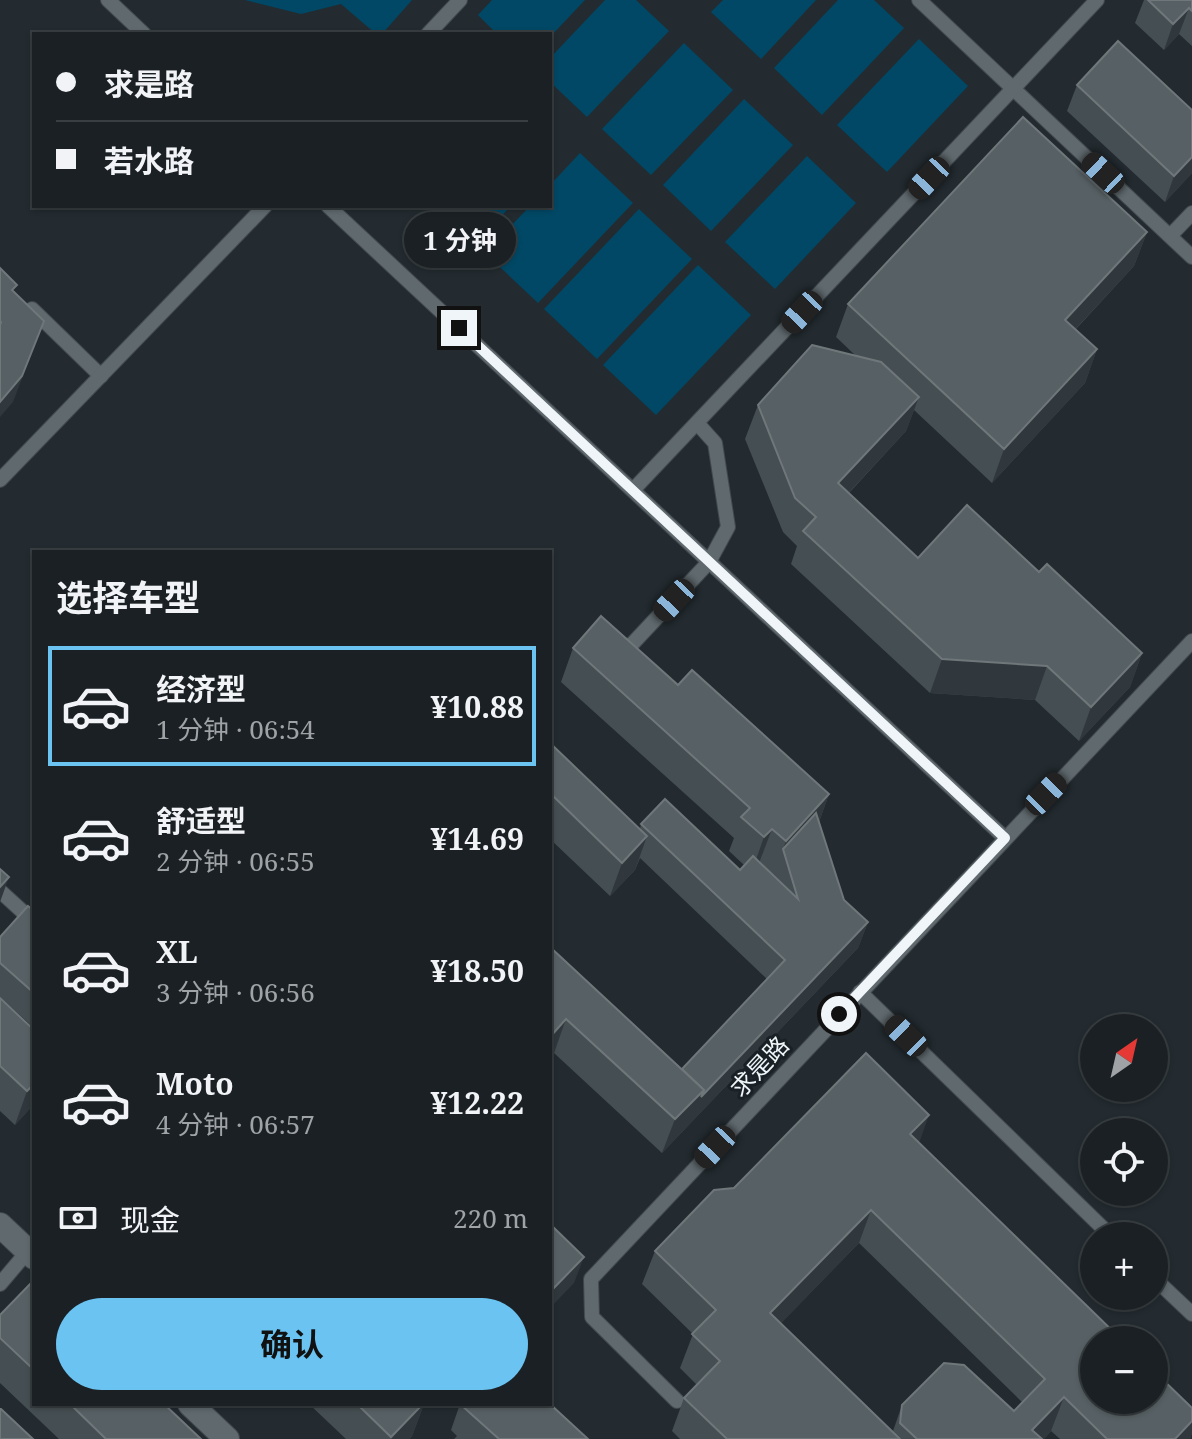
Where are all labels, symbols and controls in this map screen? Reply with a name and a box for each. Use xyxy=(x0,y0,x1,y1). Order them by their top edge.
text: 求是路 xyxy=(104,63,194,104)
text: 若水路 xyxy=(104,140,194,181)
car xyxy=(1077,148,1129,198)
car xyxy=(904,152,954,204)
callout: 1 分钟 xyxy=(403,212,515,268)
text: 1 分钟 xyxy=(423,222,497,258)
car xyxy=(777,286,827,338)
route end xyxy=(441,310,477,346)
text: 选择车型 xyxy=(56,573,200,622)
car xyxy=(649,574,699,626)
text: 经济型 xyxy=(156,668,246,709)
icon: car xyxy=(60,670,132,742)
text: ¥10.88 xyxy=(430,686,524,727)
text: 1 分钟 · 06:54 xyxy=(156,711,315,747)
car xyxy=(1021,768,1071,820)
text: 舒适型 xyxy=(156,800,246,841)
icon: car xyxy=(60,802,132,874)
text: ¥14.69 xyxy=(430,818,524,859)
text: 2 分钟 · 06:55 xyxy=(156,843,315,879)
text: XL xyxy=(156,931,198,972)
icon: car xyxy=(60,934,132,1006)
text: ¥18.50 xyxy=(430,950,524,991)
text: 3 分钟 · 06:56 xyxy=(156,974,315,1010)
route start xyxy=(821,996,857,1032)
car xyxy=(880,1011,932,1061)
north arrow xyxy=(1080,1014,1168,1102)
map controls xyxy=(1080,1014,1168,1414)
street label: 求是路 xyxy=(722,1028,796,1104)
text: Moto xyxy=(156,1063,234,1104)
icon: car xyxy=(60,1066,132,1138)
text: ¥12.22 xyxy=(430,1082,524,1123)
text: 4 分钟 · 06:57 xyxy=(156,1106,315,1142)
button: locate xyxy=(1080,1118,1168,1206)
car xyxy=(690,1121,740,1173)
icon: cash xyxy=(56,1196,100,1240)
text: 现金 xyxy=(120,1199,180,1240)
text: 220 m xyxy=(453,1200,528,1236)
button: + xyxy=(1080,1222,1168,1310)
button: 确认 xyxy=(56,1298,528,1390)
button: − xyxy=(1080,1326,1168,1414)

